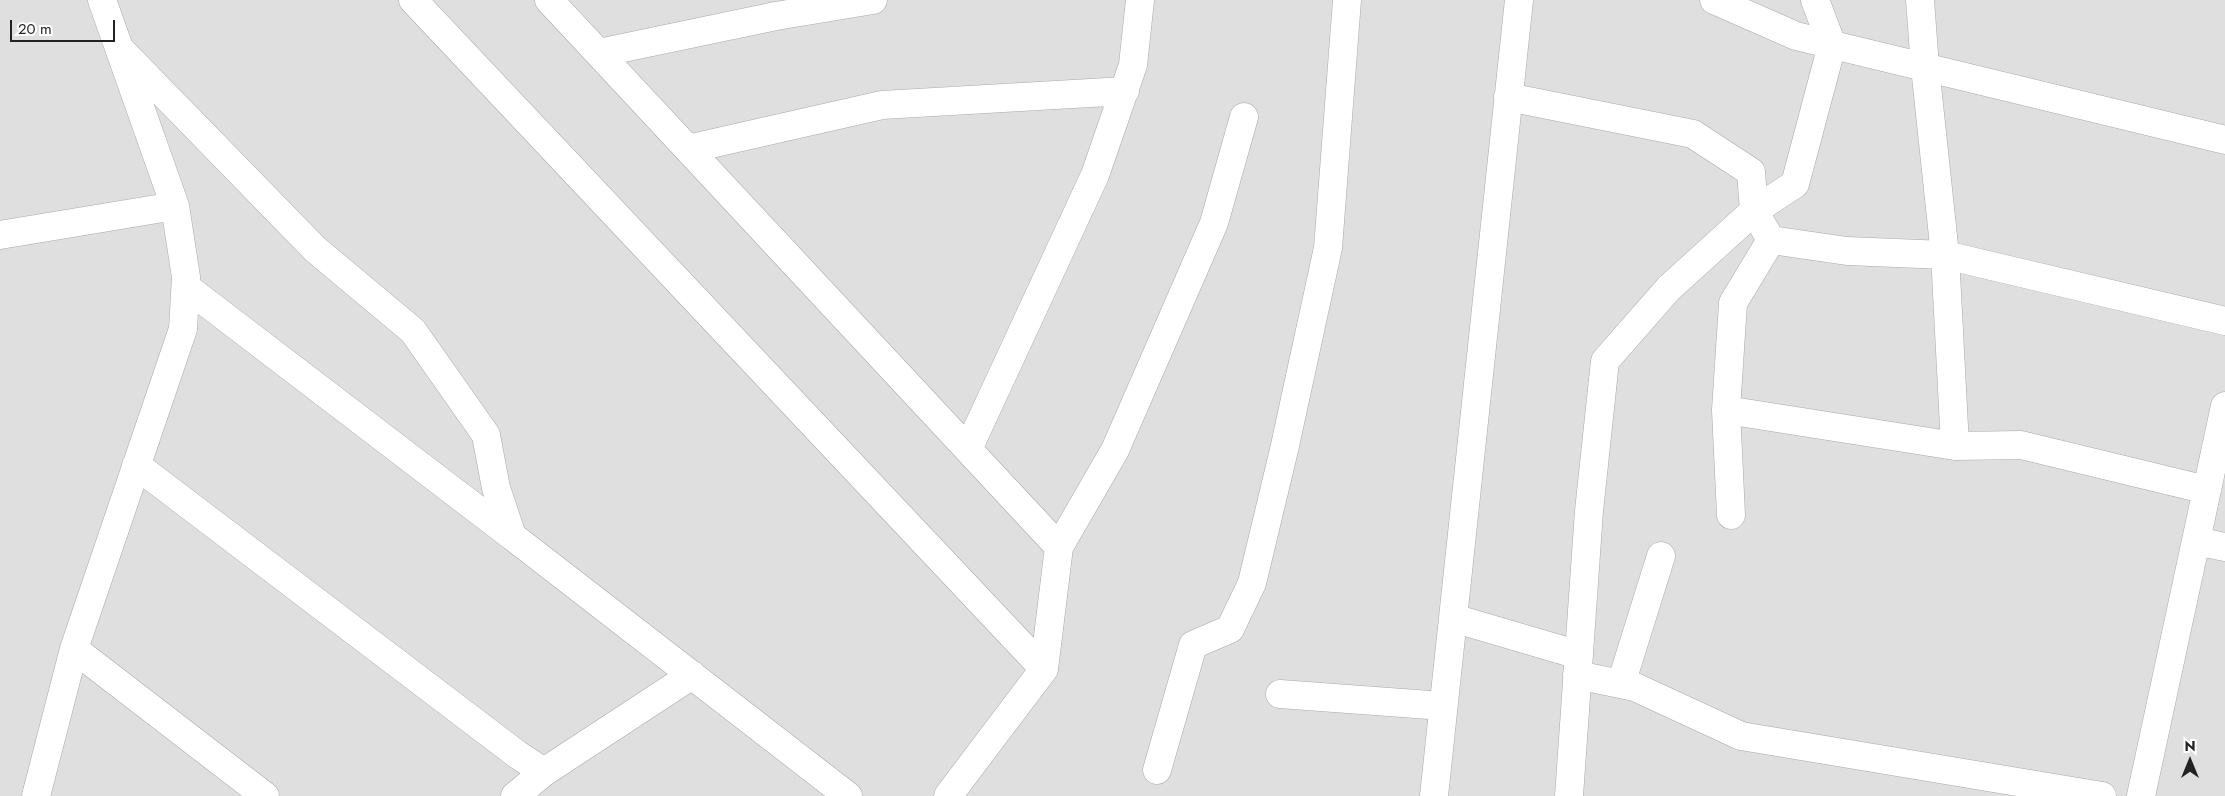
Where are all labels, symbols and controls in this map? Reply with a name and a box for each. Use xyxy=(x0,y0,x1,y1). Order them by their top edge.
scale bar xyxy=(12,10,118,42)
text: 20 m xyxy=(18,18,52,40)
north arrow xyxy=(2165,736,2215,786)
text: N xyxy=(2184,736,2196,756)

